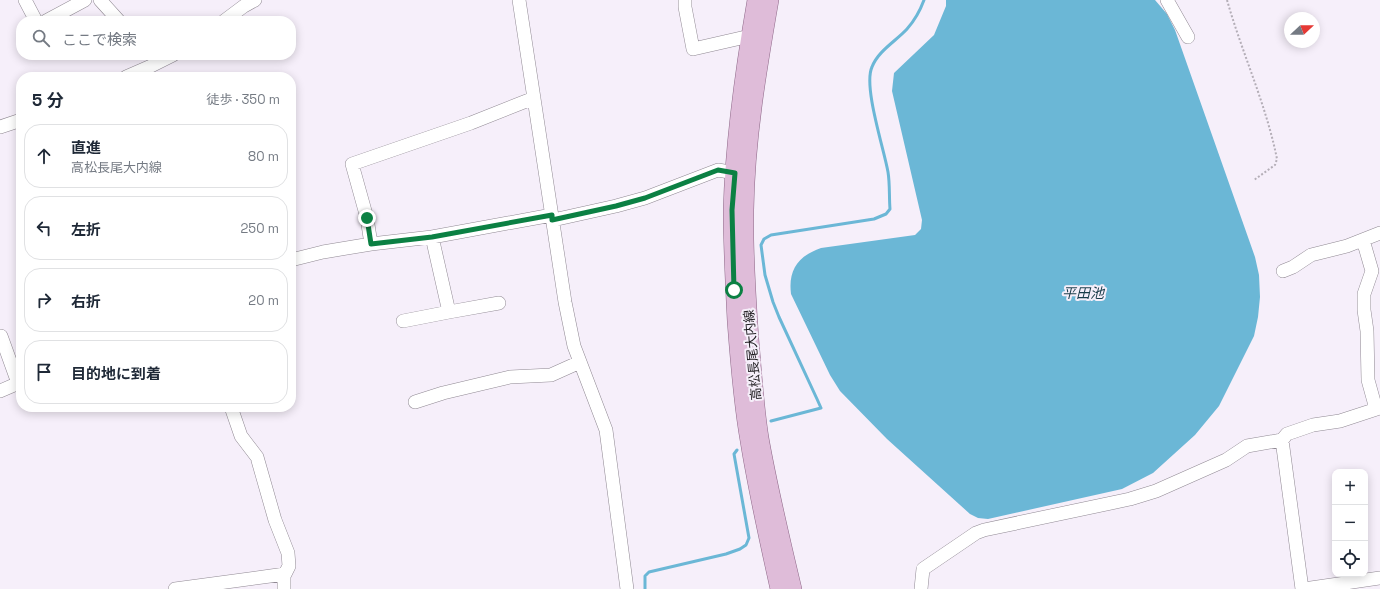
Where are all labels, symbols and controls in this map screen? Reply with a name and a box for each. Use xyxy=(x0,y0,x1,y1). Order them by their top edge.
north arrow xyxy=(1284,12,1320,48)
search box xyxy=(16,16,296,60)
icon: search xyxy=(30,27,52,49)
text: ここで検索 xyxy=(62,30,137,49)
text: 5 分 xyxy=(32,89,64,111)
text: 徒歩 · 350 m xyxy=(206,91,280,108)
text: 直進 xyxy=(71,138,101,157)
icon: ahead xyxy=(33,145,55,167)
text: 80 m xyxy=(248,148,279,165)
text: 高松長尾大内線 xyxy=(71,159,162,176)
route end xyxy=(358,209,376,227)
icon: left xyxy=(33,217,55,239)
text: 左折 xyxy=(71,220,101,239)
text: 250 m xyxy=(241,220,279,237)
route start xyxy=(725,281,743,299)
water label: 平田池 xyxy=(1062,284,1106,302)
icon: right xyxy=(33,289,55,311)
text: 右折 xyxy=(71,292,101,311)
text: 20 m xyxy=(248,292,279,309)
street label: 高松長尾大内線 xyxy=(740,309,765,401)
icon: arrive xyxy=(33,361,55,383)
text: 目的地に到着 xyxy=(71,364,161,383)
map controls xyxy=(1332,469,1368,577)
button: + xyxy=(1332,469,1368,505)
button: − xyxy=(1332,505,1368,541)
button: locate xyxy=(1332,541,1368,577)

